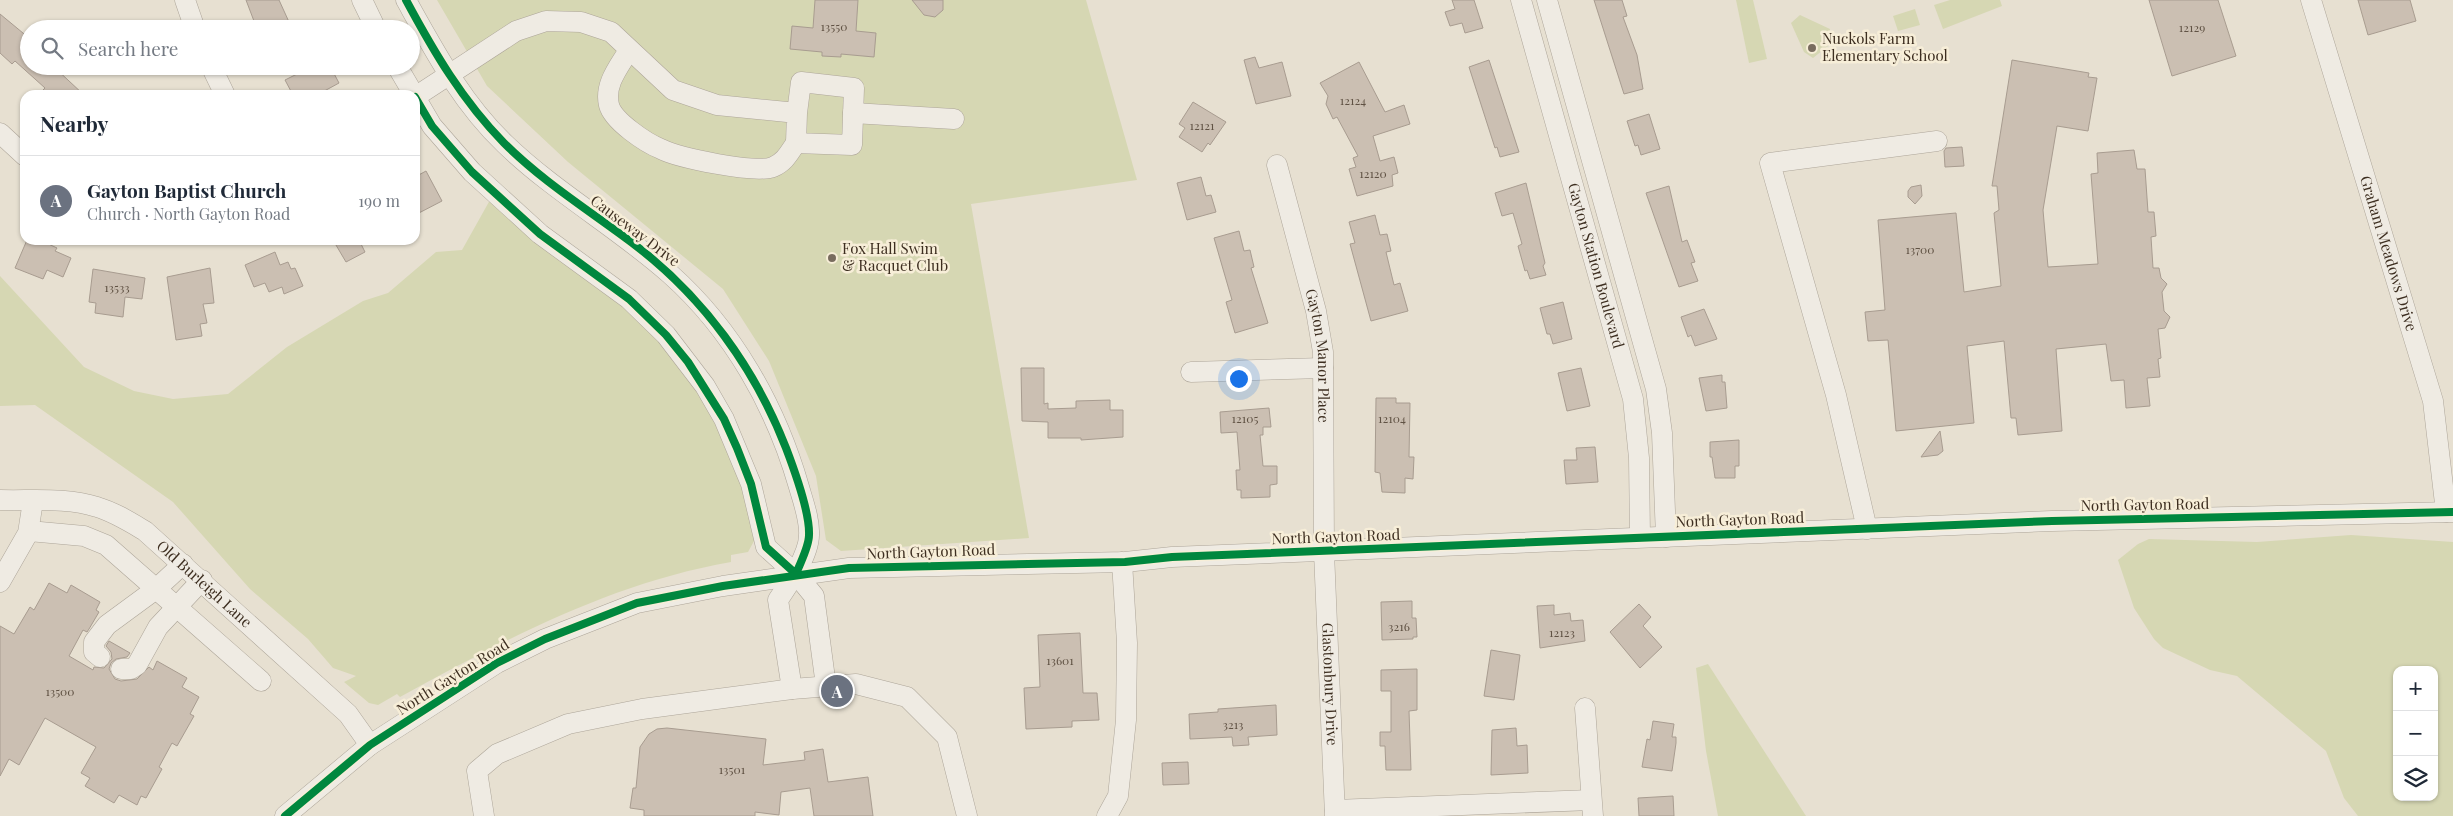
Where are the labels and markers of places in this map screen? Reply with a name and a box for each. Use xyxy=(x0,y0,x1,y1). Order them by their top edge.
place label: Nuckols Farm Elementary School xyxy=(1822,28,1948,65)
marker: Nuckols Farm Elementary School xyxy=(1806,42,1818,54)
place label: Fox Hall Swim & Racquet Club xyxy=(842,238,948,275)
marker: Fox Hall Swim & Racquet Club xyxy=(826,252,838,264)
pin: A xyxy=(821,672,853,710)

